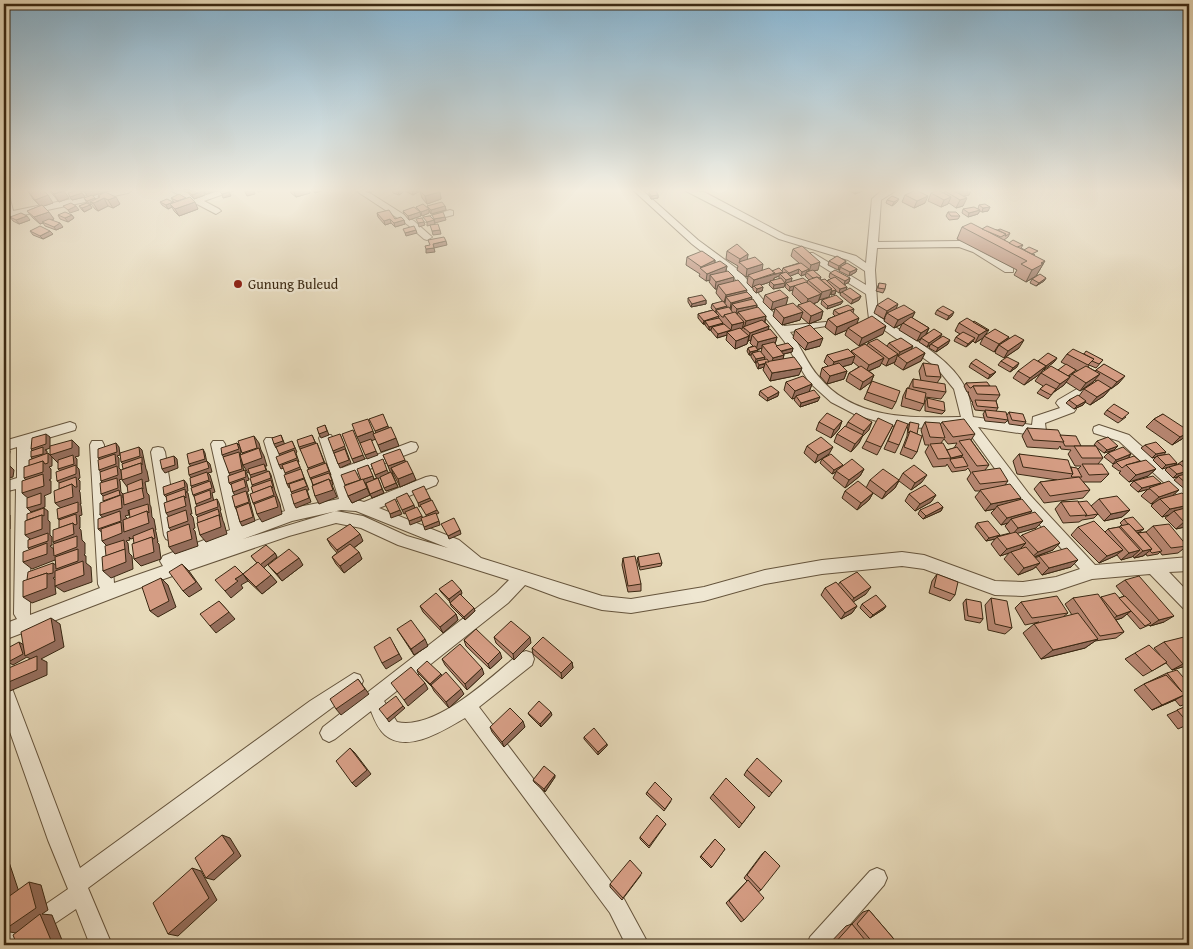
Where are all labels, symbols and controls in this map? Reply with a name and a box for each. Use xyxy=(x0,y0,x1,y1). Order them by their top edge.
place label: Gunung Buleud xyxy=(248,274,339,294)
marker: Gunung Buleud xyxy=(232,278,244,290)

